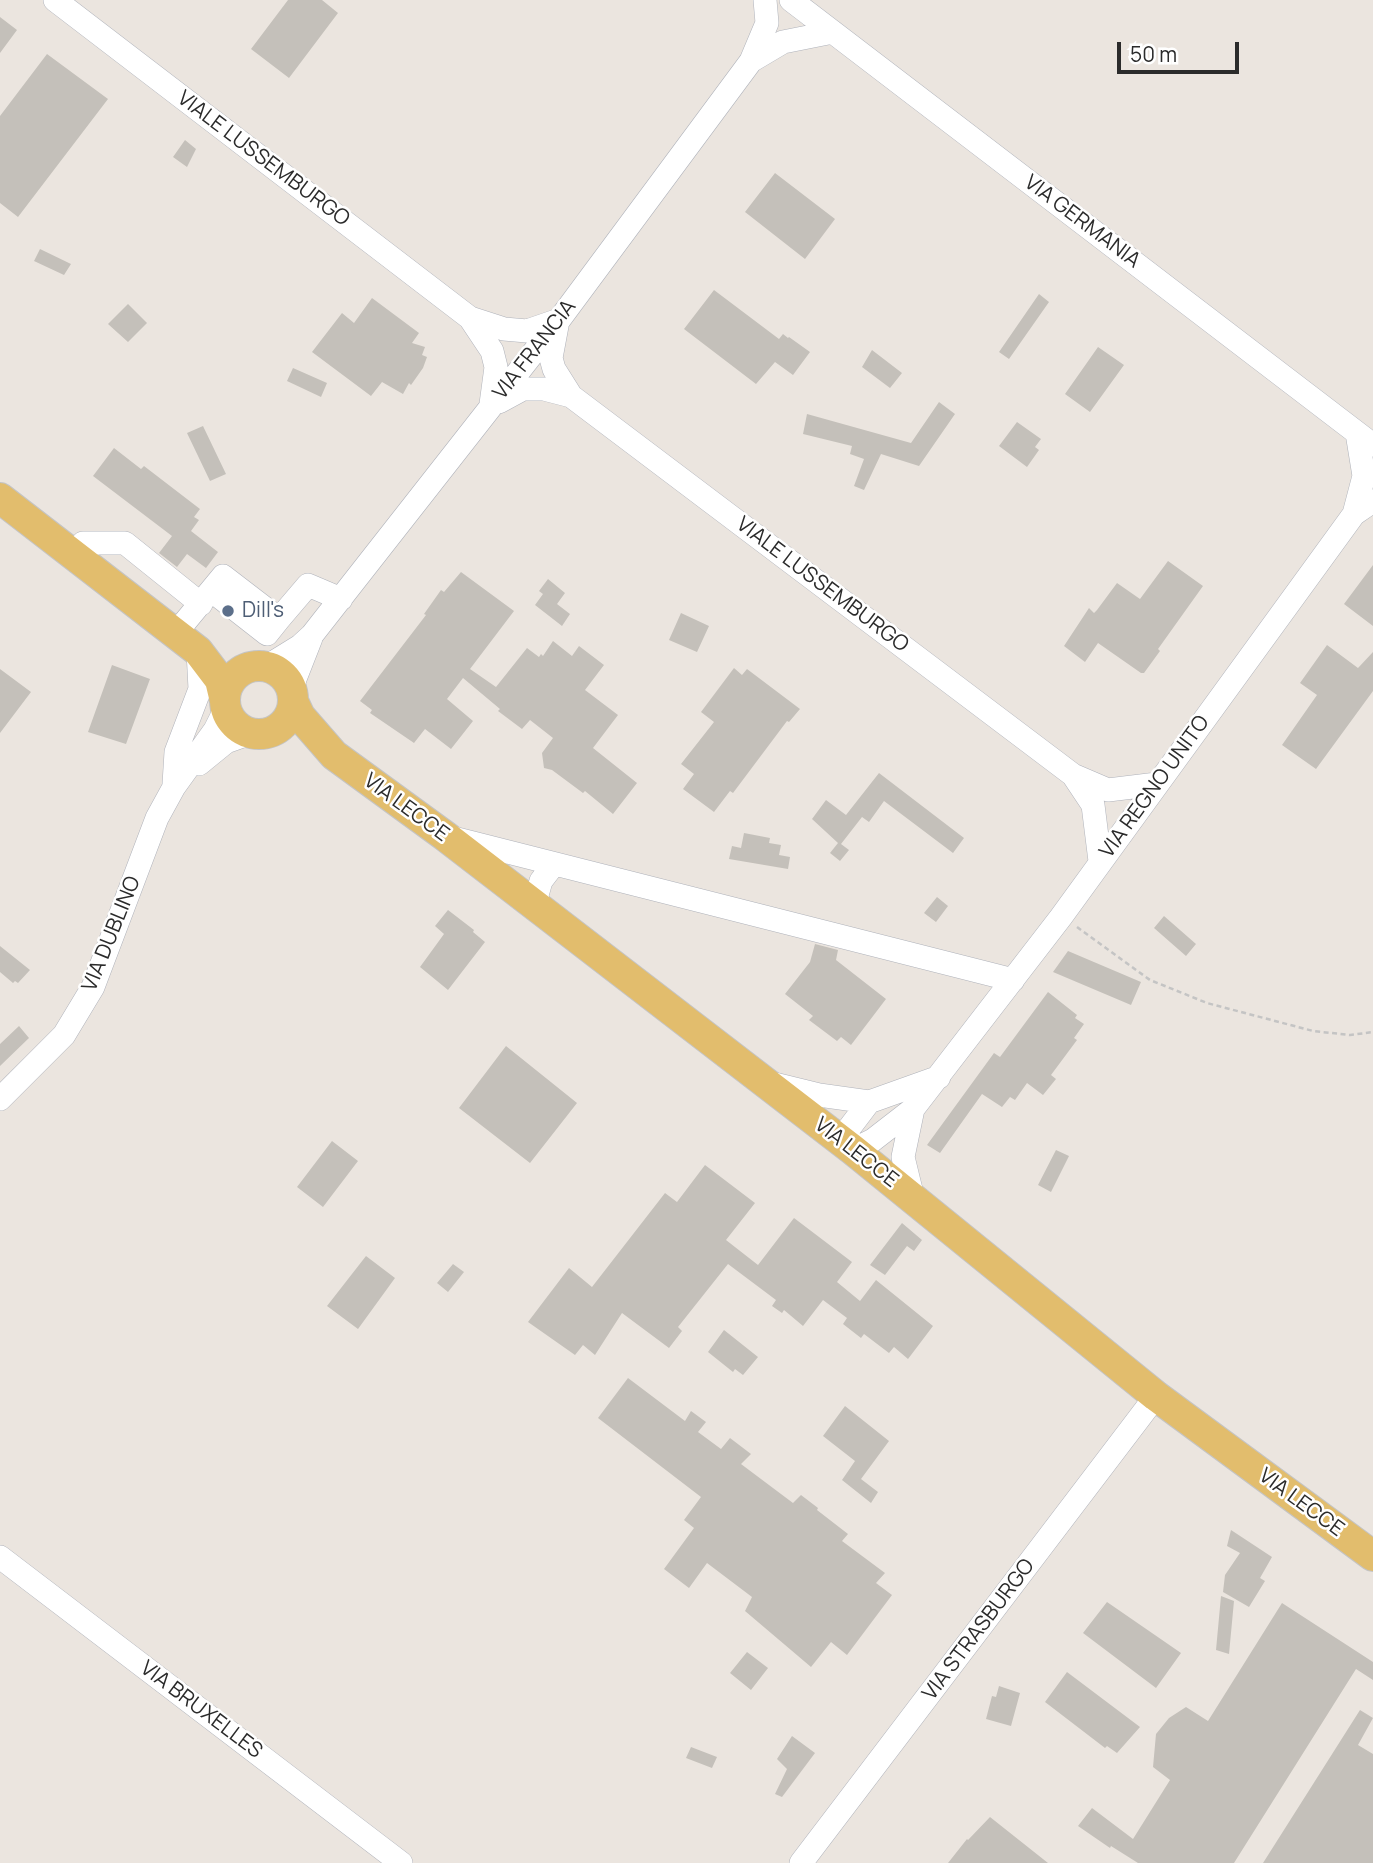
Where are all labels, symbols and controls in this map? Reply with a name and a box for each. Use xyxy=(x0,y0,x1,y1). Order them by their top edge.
scale bar xyxy=(1121,28,1244,72)
text: 50 m xyxy=(1130,40,1177,68)
street label: VIALE LUSSEMBURGO xyxy=(172,86,354,232)
street label: VIA GERMANIA xyxy=(1019,170,1145,274)
street label: VIA FRANCIA xyxy=(488,295,582,405)
street label: VIALE LUSSEMBURGO xyxy=(731,512,913,658)
place label: Dill's xyxy=(242,598,284,624)
marker: Dill's xyxy=(220,603,236,619)
street label: VIA REGNO UNITO xyxy=(1095,711,1215,863)
street label: VIA LECCE xyxy=(358,769,454,847)
street label: VIA DUBLINO xyxy=(77,873,147,995)
street label: VIA LECCE xyxy=(809,1113,903,1193)
street label: VIA LECCE xyxy=(1253,1464,1349,1542)
street label: VIA STRASBURGO xyxy=(918,1554,1040,1706)
street label: VIA BRUXELLES xyxy=(135,1656,267,1764)

